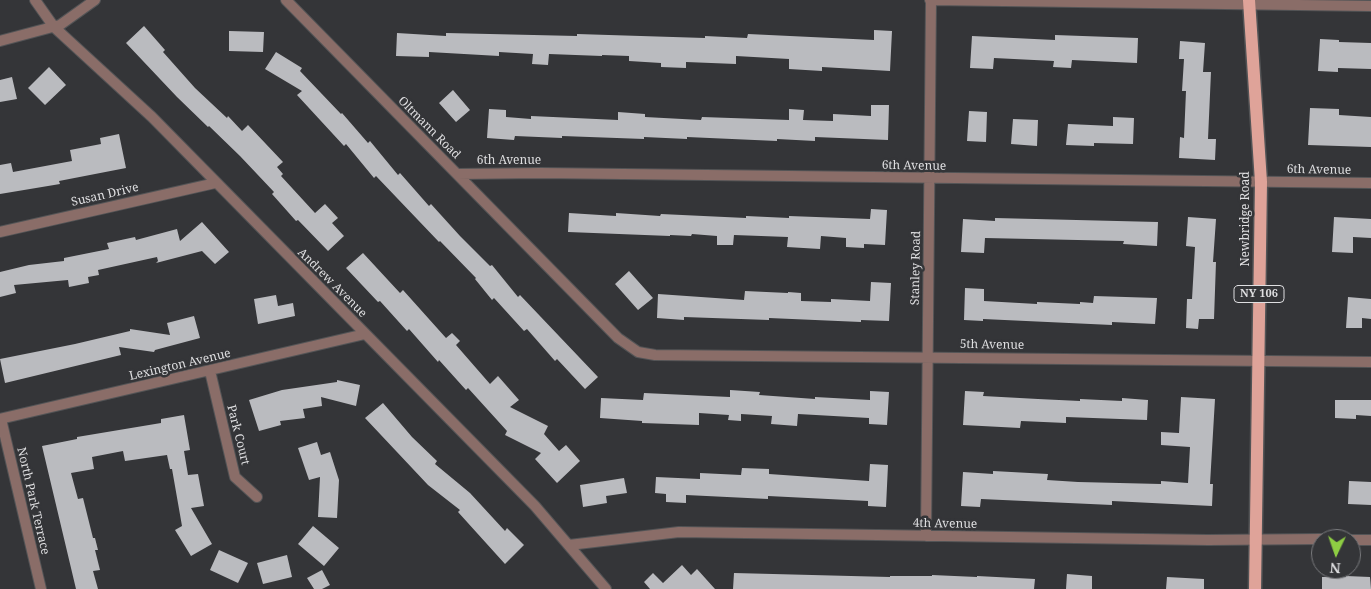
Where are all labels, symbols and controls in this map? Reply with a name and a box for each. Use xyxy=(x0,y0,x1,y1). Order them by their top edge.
street label: Oltmann Road xyxy=(395,94,463,162)
street label: 6th Avenue xyxy=(477,154,541,168)
street label: 6th Avenue xyxy=(882,158,946,174)
street label: 6th Avenue xyxy=(1287,162,1351,178)
street label: Newbridge Road xyxy=(1239,171,1253,267)
street label: Susan Drive xyxy=(70,180,140,210)
street label: Stanley Road xyxy=(908,231,924,305)
street label: Andrew Avenue xyxy=(294,245,370,321)
road number: NY 106 xyxy=(1234,286,1284,302)
street label: 5th Avenue xyxy=(960,337,1024,353)
street label: Lexington Avenue xyxy=(128,346,232,384)
street label: Park Court xyxy=(224,403,252,467)
street label: North Park Terrace xyxy=(14,446,52,556)
street label: 4th Avenue xyxy=(913,516,977,532)
north arrow xyxy=(1311,529,1361,579)
text: N xyxy=(1329,559,1341,578)

